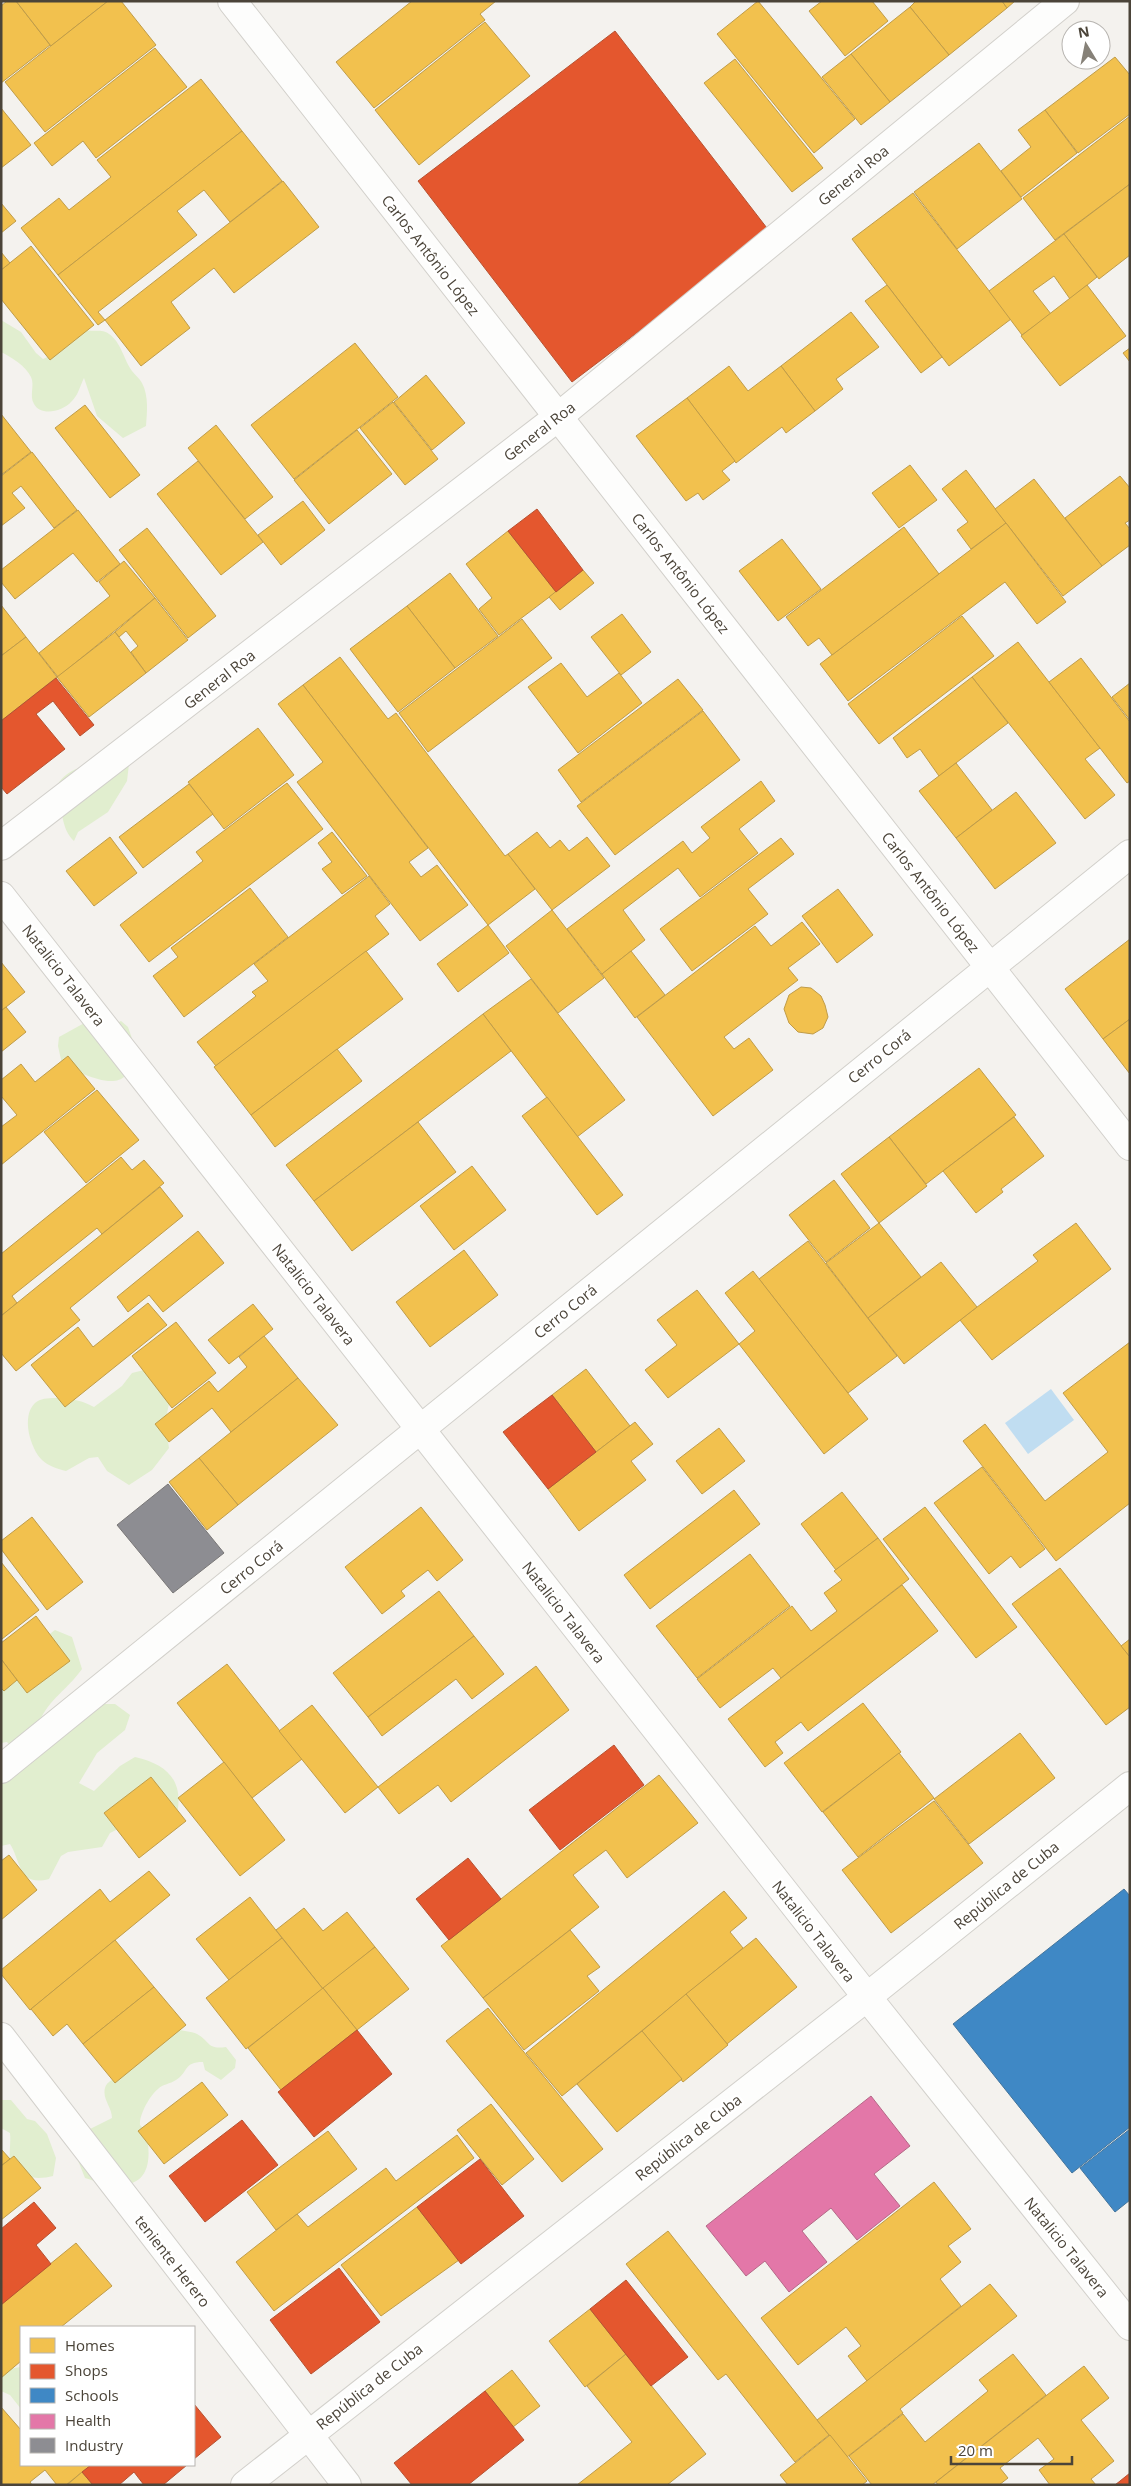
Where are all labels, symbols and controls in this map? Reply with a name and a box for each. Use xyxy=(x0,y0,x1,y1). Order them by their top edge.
north arrow xyxy=(1061,20,1111,70)
text: N xyxy=(1076,21,1091,42)
street label: General Roa xyxy=(813,140,893,210)
street label: Carlos Antônio López xyxy=(377,190,485,320)
street label: General Roa xyxy=(499,397,579,465)
street label: Carlos Antônio López xyxy=(627,508,735,638)
street label: General Roa xyxy=(179,645,259,713)
street label: Carlos Antônio López xyxy=(877,827,985,957)
street label: Natalicio Talavera xyxy=(18,920,110,1030)
street label: Cerro Corá xyxy=(843,1024,915,1088)
street label: Natalicio Talavera xyxy=(268,1239,360,1349)
street label: Cerro Corá xyxy=(529,1279,601,1343)
street label: Cerro Corá xyxy=(215,1535,287,1599)
street label: Natalicio Talavera xyxy=(518,1557,610,1667)
street label: República de Cuba xyxy=(949,1836,1063,1934)
street label: Natalicio Talavera xyxy=(768,1876,860,1986)
street label: República de Cuba xyxy=(631,2089,745,2185)
street label: Natalicio Talavera xyxy=(1020,2193,1114,2301)
street label: teniente Herero xyxy=(131,2211,215,2311)
legend xyxy=(20,2326,195,2466)
text: Homes xyxy=(65,2335,115,2355)
street label: República de Cuba xyxy=(312,2338,426,2434)
text: Shops xyxy=(65,2360,108,2380)
text: Schools xyxy=(65,2385,119,2405)
text: Health xyxy=(65,2410,111,2430)
scale bar xyxy=(951,2434,1072,2466)
text: Industry xyxy=(65,2435,123,2455)
text: 20 m xyxy=(958,2440,993,2460)

